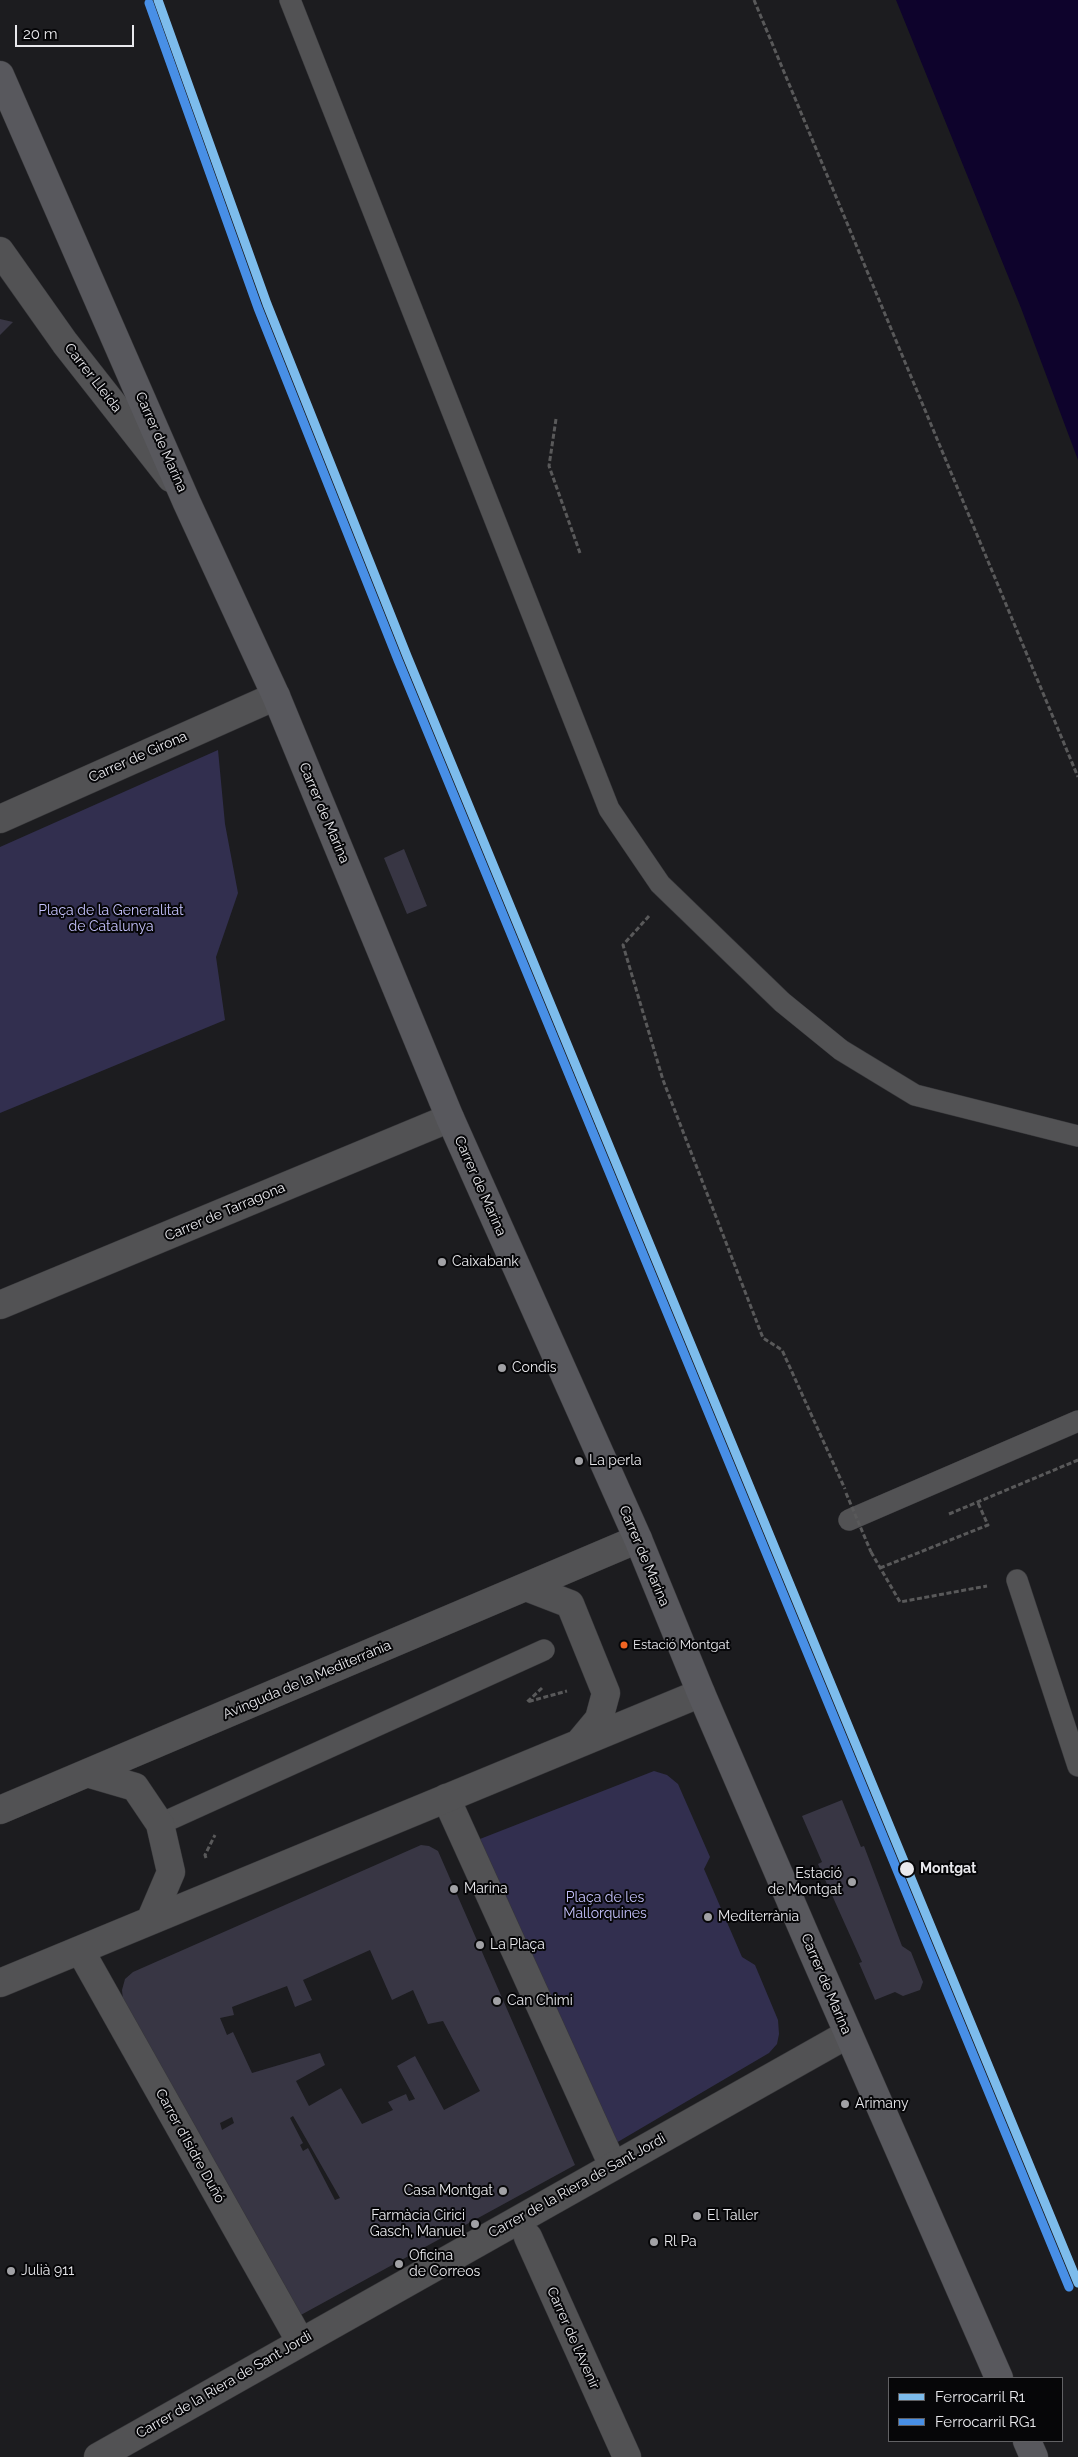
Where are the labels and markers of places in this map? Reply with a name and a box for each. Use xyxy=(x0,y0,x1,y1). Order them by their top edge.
place label: Caixabank xyxy=(452,1254,519,1270)
marker: Caixabank xyxy=(436,1256,448,1268)
place label: Condis xyxy=(512,1360,557,1376)
marker: Condis xyxy=(496,1362,508,1374)
place label: La perla xyxy=(589,1453,642,1469)
marker: La perla xyxy=(573,1455,585,1467)
place label: Estació Montgat xyxy=(633,1637,730,1653)
marker: Estació Montgat xyxy=(619,1640,629,1650)
marker: Montgat xyxy=(898,1860,916,1878)
place label: Montgat xyxy=(920,1861,976,1877)
place label: Estació de Montgat xyxy=(767,1866,842,1898)
marker: Estació de Montgat xyxy=(846,1876,858,1888)
place label: Marina xyxy=(464,1881,508,1897)
marker: Marina xyxy=(448,1883,460,1895)
place label: Mediterrània xyxy=(718,1909,799,1925)
marker: Mediterrània xyxy=(702,1911,714,1923)
place label: La Plaça xyxy=(490,1937,545,1953)
marker: La Plaça xyxy=(474,1939,486,1951)
place label: Can Chimi xyxy=(507,1993,573,2009)
marker: Can Chimi xyxy=(491,1995,503,2007)
place label: Arimany xyxy=(855,2096,909,2112)
marker: Arimany xyxy=(839,2098,851,2110)
place label: Casa Montgat xyxy=(404,2183,493,2199)
marker: Casa Montgat xyxy=(497,2185,509,2197)
place label: Farmàcia Cirici Gasch, Manuel xyxy=(370,2208,465,2240)
place label: El Taller xyxy=(707,2208,758,2224)
marker: El Taller xyxy=(691,2210,703,2222)
marker: Farmàcia Cirici Gasch, Manuel xyxy=(469,2218,481,2230)
place label: Rl Pa xyxy=(664,2234,697,2250)
marker: Rl Pa xyxy=(648,2236,660,2248)
place label: Oficina de Correos xyxy=(409,2248,480,2280)
marker: Oficina de Correos xyxy=(393,2258,405,2270)
place label: Julià 911 xyxy=(21,2263,74,2279)
marker: Julià 911 xyxy=(5,2265,17,2277)

